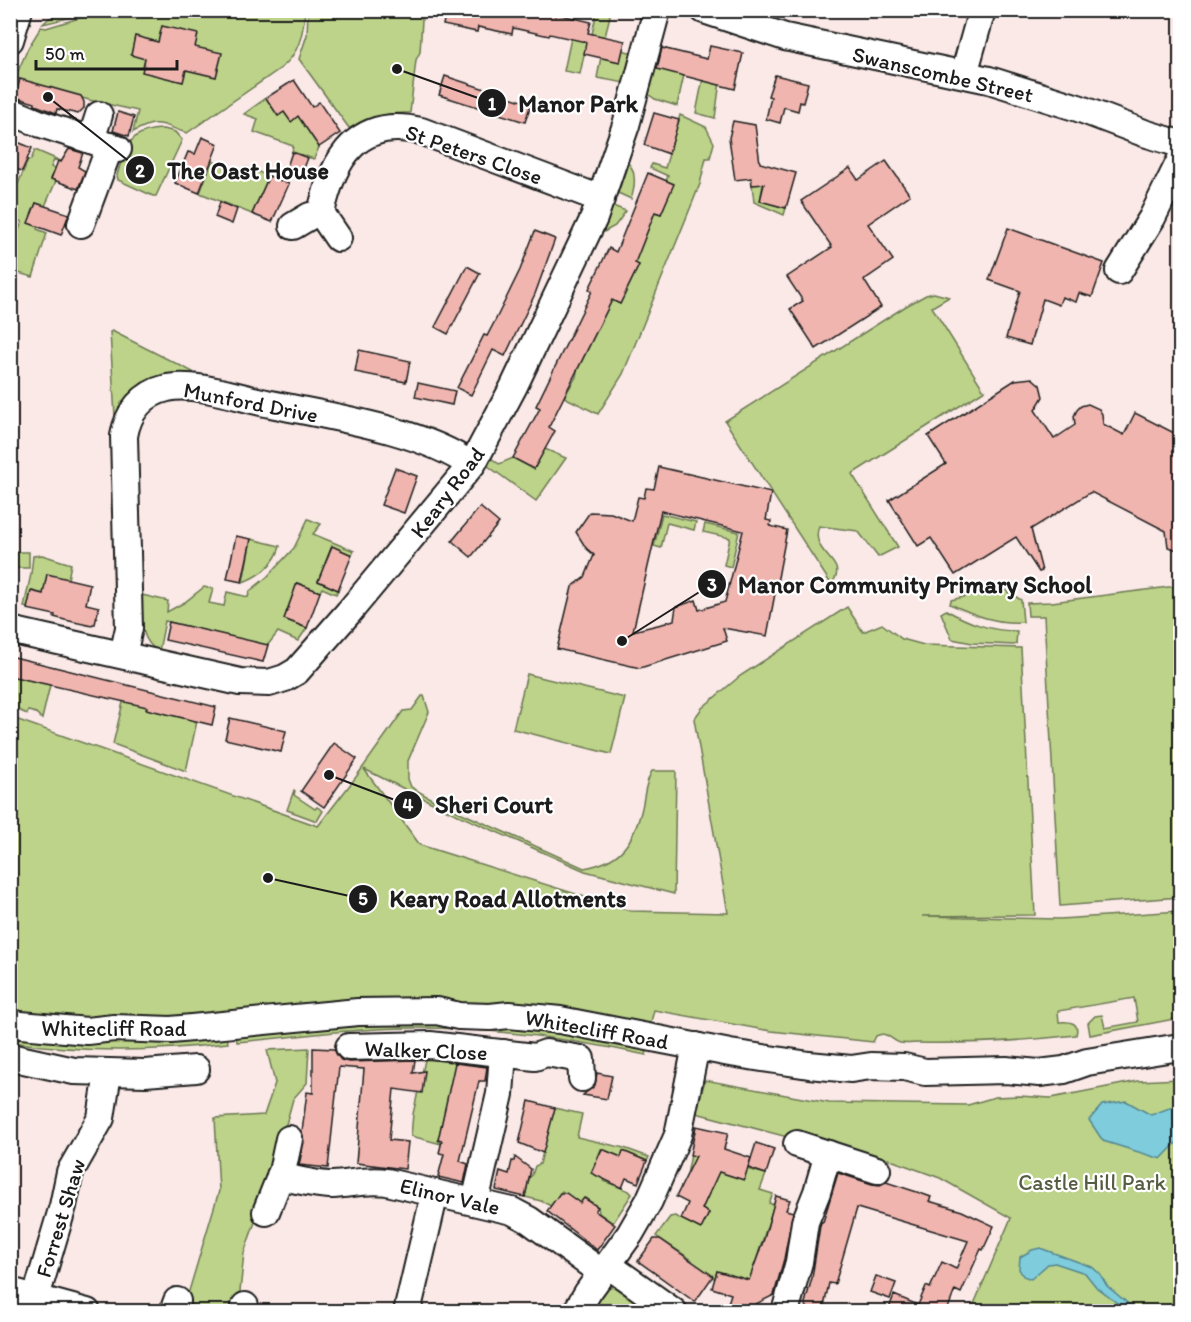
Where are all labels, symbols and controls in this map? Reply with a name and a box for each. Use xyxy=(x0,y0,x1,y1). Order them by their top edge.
scale bar xyxy=(36,33,177,71)
street label: Swanscombe Street xyxy=(850,41,1036,108)
text: 50 m xyxy=(45,43,85,65)
callout: Manor Park xyxy=(477,82,650,124)
text: Manor Park xyxy=(518,89,638,118)
text: 1 xyxy=(488,93,497,115)
street label: St Peters Close xyxy=(402,118,546,190)
callout: The Oast House xyxy=(125,149,342,191)
text: The Oast House xyxy=(166,156,329,185)
text: 2 xyxy=(135,160,145,182)
street label: Munford Drive xyxy=(181,376,320,429)
street label: Keary Road xyxy=(404,441,491,543)
callout: Manor Community Primary School xyxy=(697,563,1103,605)
text: Manor Community Primary School xyxy=(738,570,1092,600)
text: 3 xyxy=(707,574,717,596)
callout: Sheri Court xyxy=(393,784,565,826)
text: Sheri Court xyxy=(435,790,553,819)
text: 4 xyxy=(403,794,414,816)
callout: Keary Road Allotments xyxy=(348,878,638,920)
text: Keary Road Allotments xyxy=(389,884,627,914)
text: 5 xyxy=(358,888,368,910)
street label: Whitecliff Road xyxy=(523,1004,671,1055)
street label: Whitecliff Road xyxy=(41,1015,187,1042)
street label: Walker Close xyxy=(364,1035,488,1066)
street label: Forrest Shaw xyxy=(30,1156,91,1281)
park label: Castle Hill Park xyxy=(1018,1169,1166,1196)
street label: Elinor Vale xyxy=(397,1172,502,1221)

